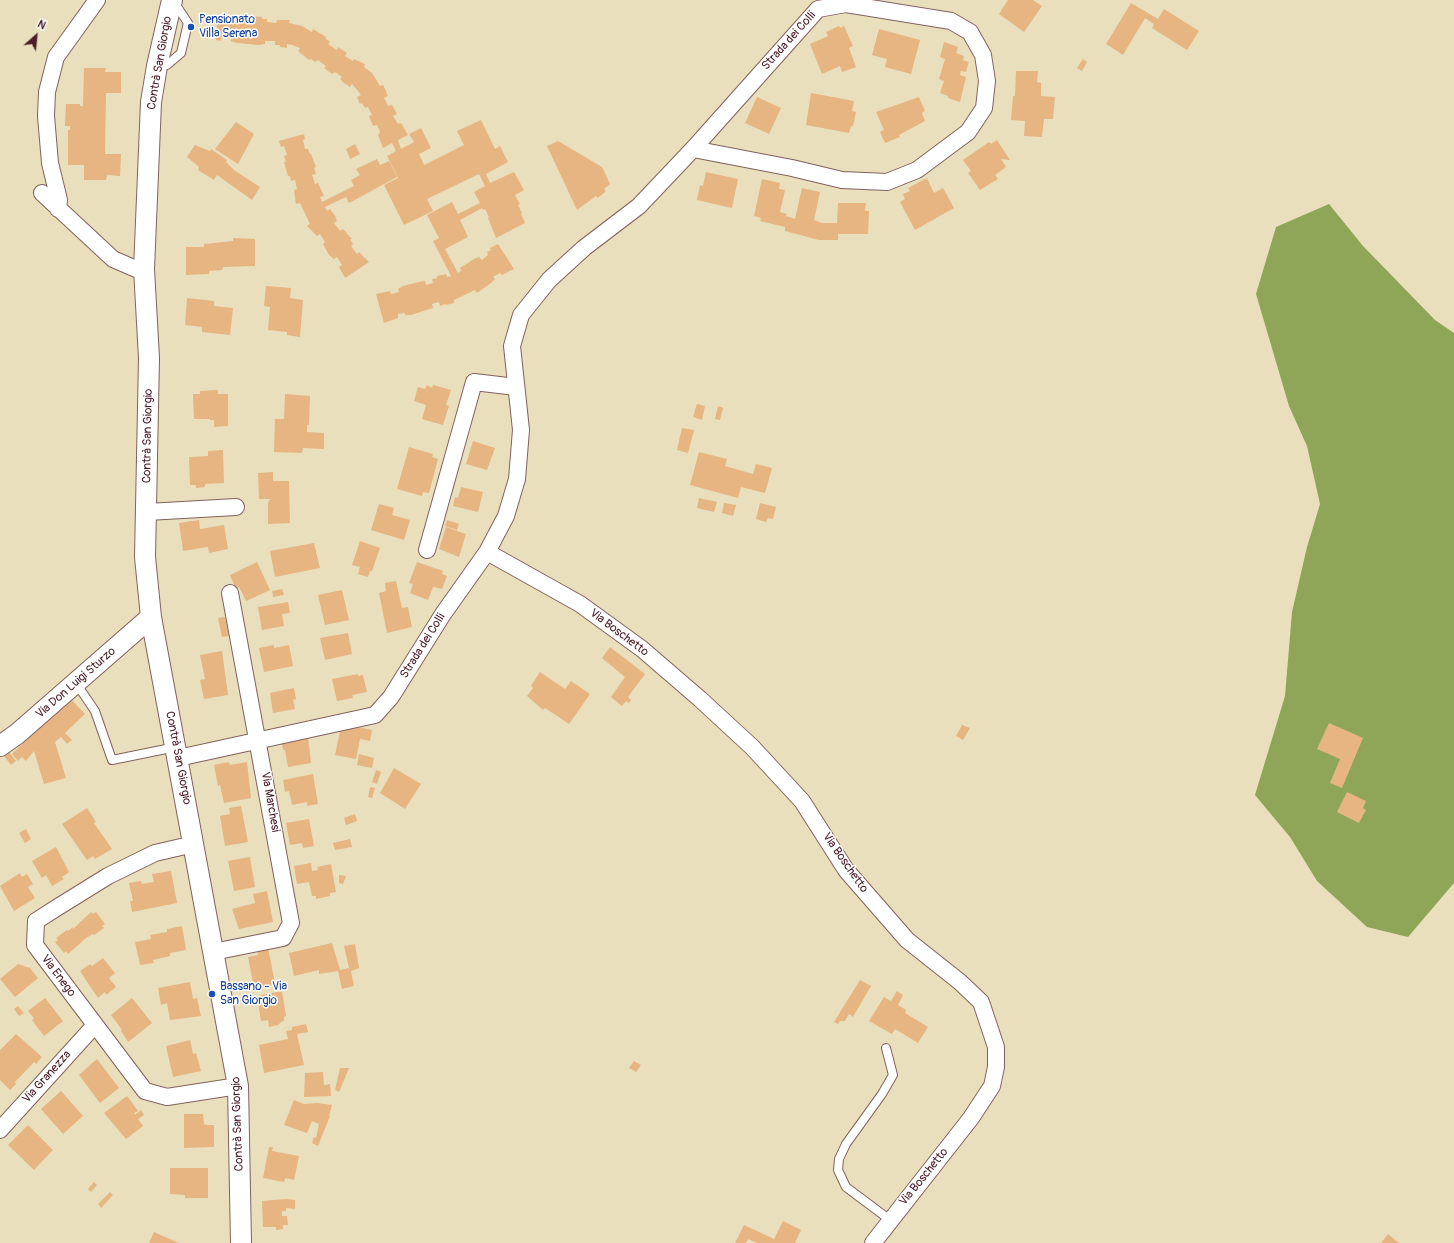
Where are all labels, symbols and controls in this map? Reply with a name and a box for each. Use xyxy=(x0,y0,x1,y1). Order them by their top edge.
street label: Strada dei Colli xyxy=(759,9,819,73)
place label: Pensionato Villa Serena xyxy=(199,13,257,41)
street label: Contrà San Giorgio xyxy=(145,15,175,111)
north arrow xyxy=(16,16,56,56)
text: N xyxy=(35,17,48,32)
marker: Pensionato Villa Serena xyxy=(186,22,196,32)
street label: Contrà San Giorgio xyxy=(140,389,156,483)
street label: Via Boschetto xyxy=(587,606,651,660)
street label: Strada dei Colli xyxy=(397,611,449,681)
street label: Via Don Luigi Sturzo xyxy=(33,644,119,722)
street label: Contrà San Giorgio xyxy=(162,710,194,806)
street label: Via Marchesi xyxy=(258,771,282,833)
street label: Via Boschetto xyxy=(819,830,871,896)
street label: Via Enego xyxy=(38,952,78,1000)
place label: Bassano - Via San Giorgio xyxy=(220,980,287,1008)
marker: Bassano - Via San Giorgio xyxy=(207,989,217,999)
street label: Via Granezza xyxy=(20,1048,74,1106)
street label: Contrà San Giorgio xyxy=(229,1076,247,1172)
street label: Via Boschetto xyxy=(896,1145,952,1209)

